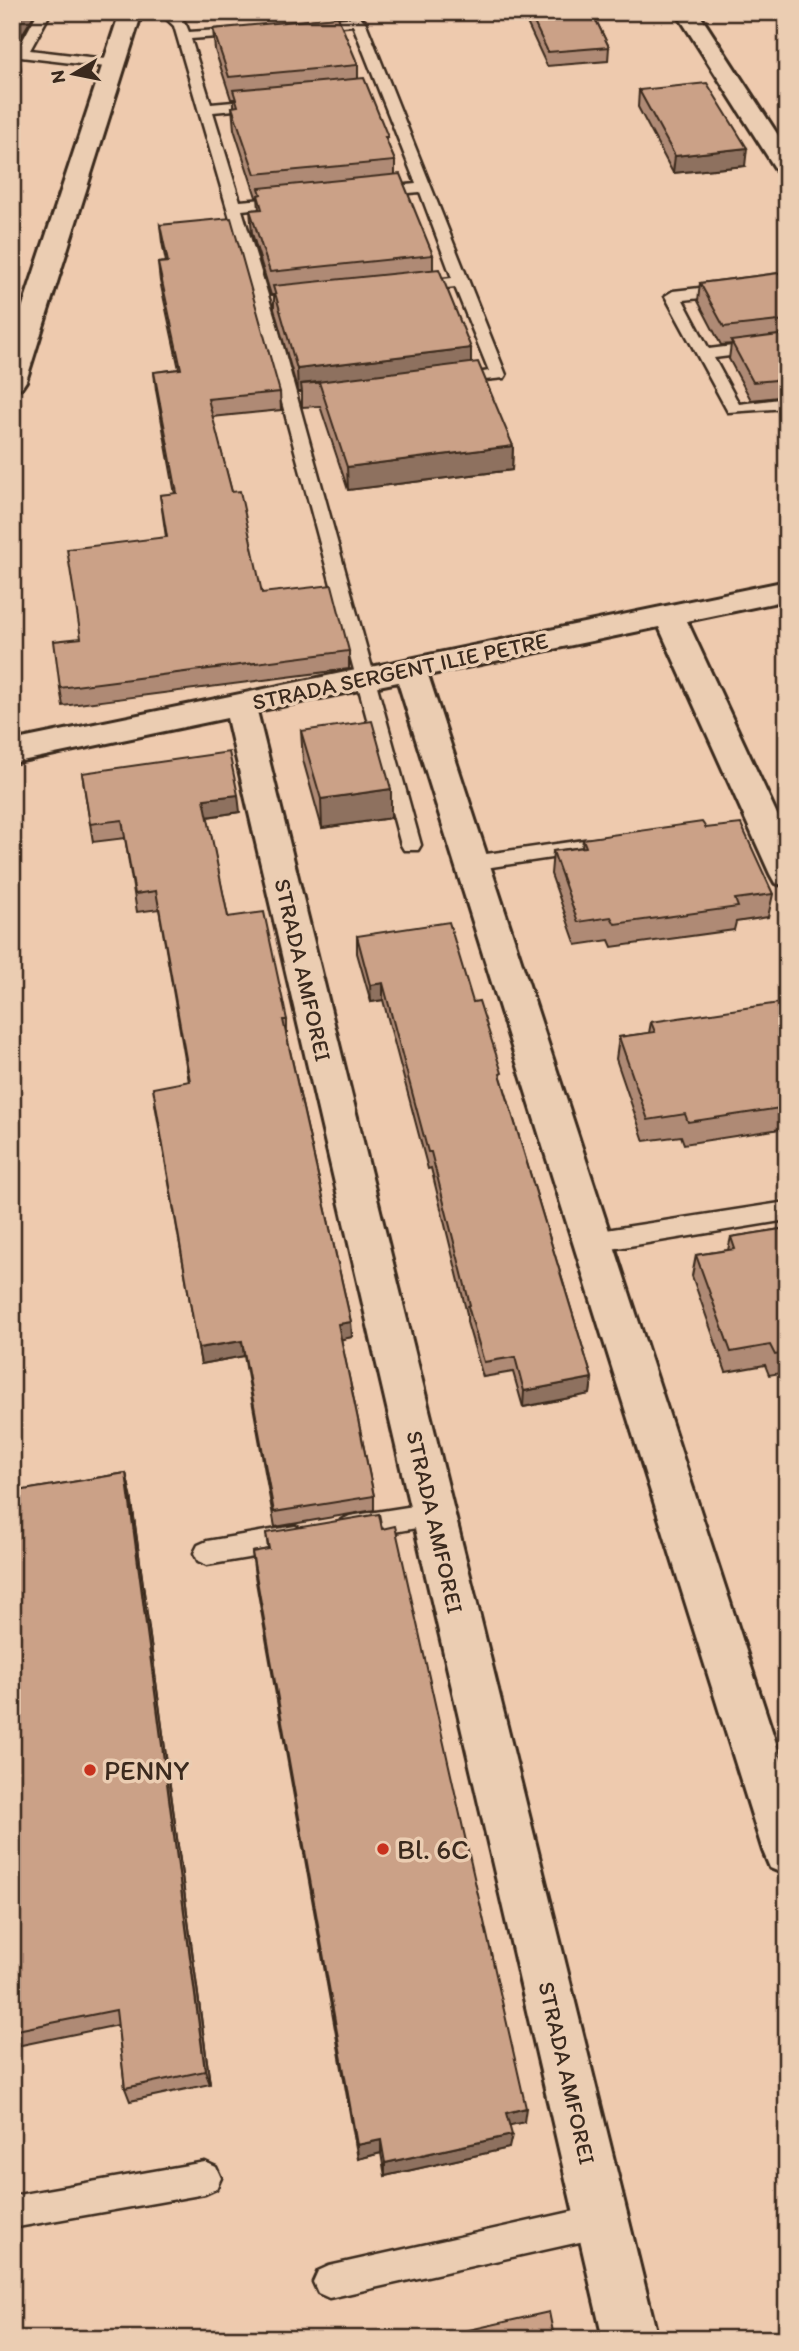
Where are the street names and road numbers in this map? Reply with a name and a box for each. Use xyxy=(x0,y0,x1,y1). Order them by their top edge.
street label: STRADA SERGENT ILIE PETRE xyxy=(250,626,551,716)
street label: STRADA AMFOREI xyxy=(268,876,338,1064)
street label: STRADA AMFOREI xyxy=(400,1428,470,1616)
street label: STRADA AMFOREI xyxy=(532,1979,602,2167)

